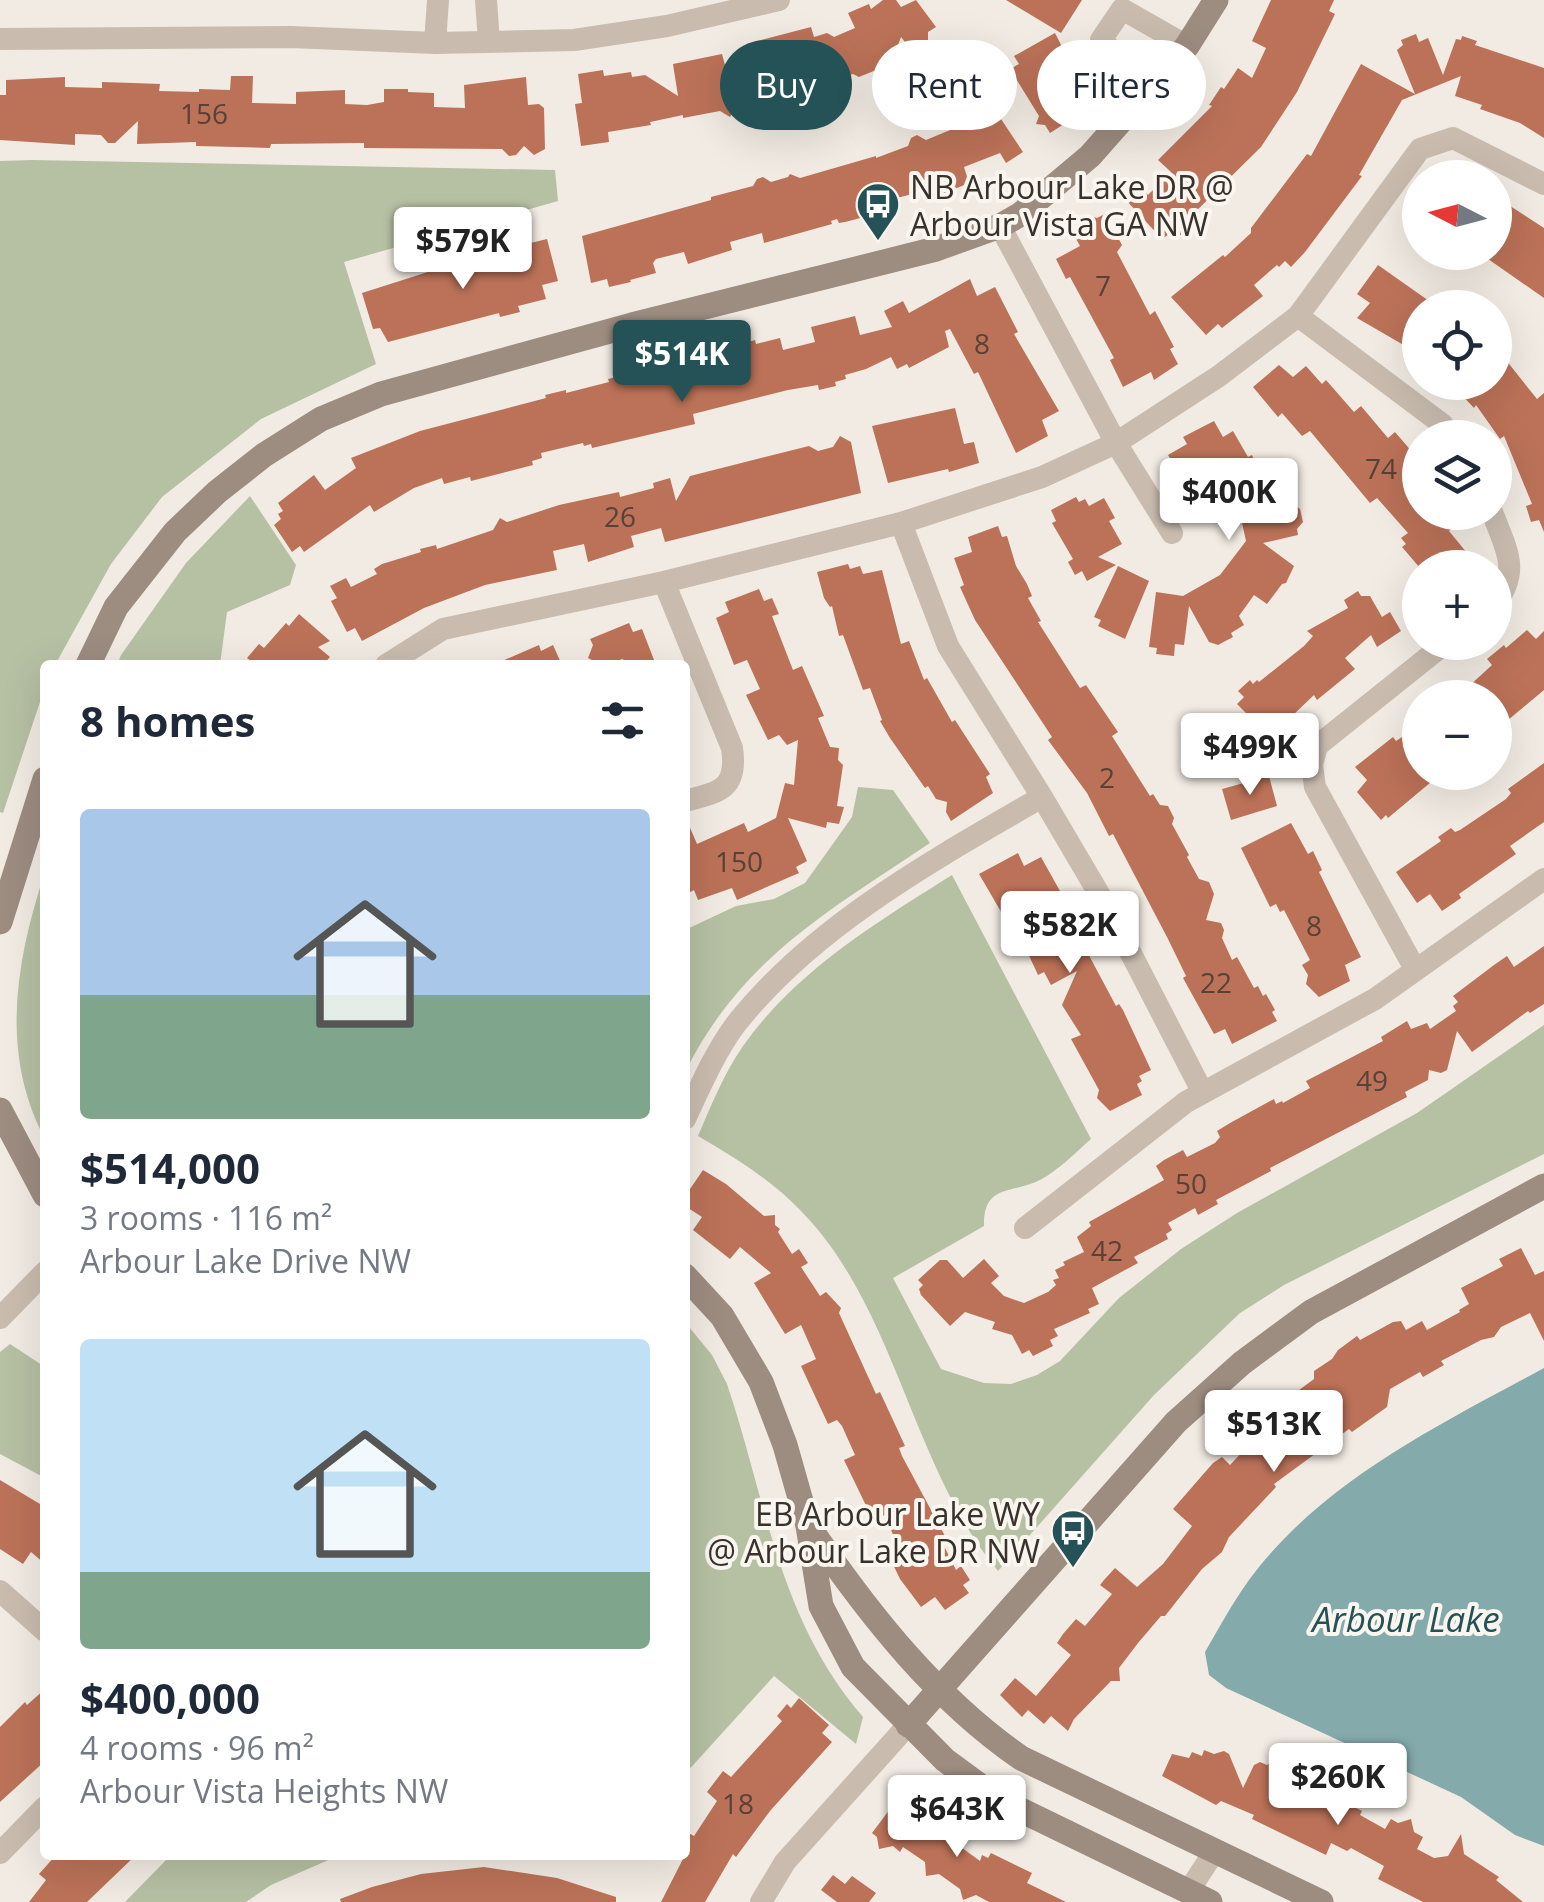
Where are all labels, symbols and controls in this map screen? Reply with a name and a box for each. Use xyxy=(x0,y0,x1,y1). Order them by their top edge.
chip: Buy xyxy=(720,40,852,130)
chip: Rent xyxy=(872,40,1017,130)
chip: Filters xyxy=(1037,40,1206,130)
house number: 156 xyxy=(180,94,228,132)
north arrow xyxy=(1402,160,1512,270)
map controls xyxy=(1402,160,1512,790)
place label: NB Arbour Lake DR @ Arbour Vista GA NW xyxy=(910,165,1234,245)
bus stop icon: NB Arbour Lake DR @ Arbour Vista GA NW xyxy=(855,181,901,242)
pin: $579K xyxy=(393,207,533,292)
text: $579K xyxy=(416,218,510,261)
house number: 7 xyxy=(1095,266,1111,304)
button: locate xyxy=(1402,290,1512,400)
pin: $514K xyxy=(612,320,752,405)
house number: 8 xyxy=(974,324,990,362)
text: $514K xyxy=(635,331,729,374)
button: layers xyxy=(1402,420,1512,530)
house number: 74 xyxy=(1365,449,1397,487)
pin: $400K xyxy=(1159,458,1299,543)
text: $400K xyxy=(1182,469,1276,512)
house number: 26 xyxy=(604,497,636,535)
button: + xyxy=(1402,550,1512,660)
button: − xyxy=(1402,680,1512,790)
text: 8 homes xyxy=(80,692,255,749)
icon: filters xyxy=(595,693,650,748)
pin: $499K xyxy=(1180,713,1320,798)
text: $499K xyxy=(1203,724,1297,767)
house number: 2 xyxy=(1099,758,1115,796)
house number: 150 xyxy=(715,842,763,880)
icon: home xyxy=(275,874,455,1054)
pin: $582K xyxy=(1000,891,1140,976)
text: $582K xyxy=(1023,902,1117,945)
house number: 8 xyxy=(1306,906,1322,944)
house number: 22 xyxy=(1200,963,1232,1001)
house number: 49 xyxy=(1356,1061,1388,1099)
text: $514,000 xyxy=(80,1139,260,1196)
house number: 50 xyxy=(1175,1164,1207,1202)
text: 3 rooms · 116 m² xyxy=(80,1196,332,1239)
house number: 42 xyxy=(1091,1231,1123,1269)
text: Arbour Lake Drive NW xyxy=(80,1239,411,1282)
pin: $513K xyxy=(1204,1390,1344,1475)
text: $513K xyxy=(1227,1401,1321,1444)
icon: home xyxy=(275,1404,455,1584)
place label: EB Arbour Lake WY @ Arbour Lake DR NW xyxy=(707,1492,1040,1572)
bus stop icon: EB Arbour Lake WY @ Arbour Lake DR NW xyxy=(1050,1508,1096,1569)
water label: Arbour Lake xyxy=(1310,1595,1500,1642)
text: $400,000 xyxy=(80,1669,260,1726)
text: 4 rooms · 96 m² xyxy=(80,1726,314,1769)
pin: $260K xyxy=(1268,1743,1408,1828)
text: $260K xyxy=(1291,1754,1385,1797)
text: Arbour Vista Heights NW xyxy=(80,1769,448,1812)
pin: $643K xyxy=(887,1775,1027,1860)
house number: 18 xyxy=(722,1784,754,1822)
text: $643K xyxy=(910,1786,1004,1829)

